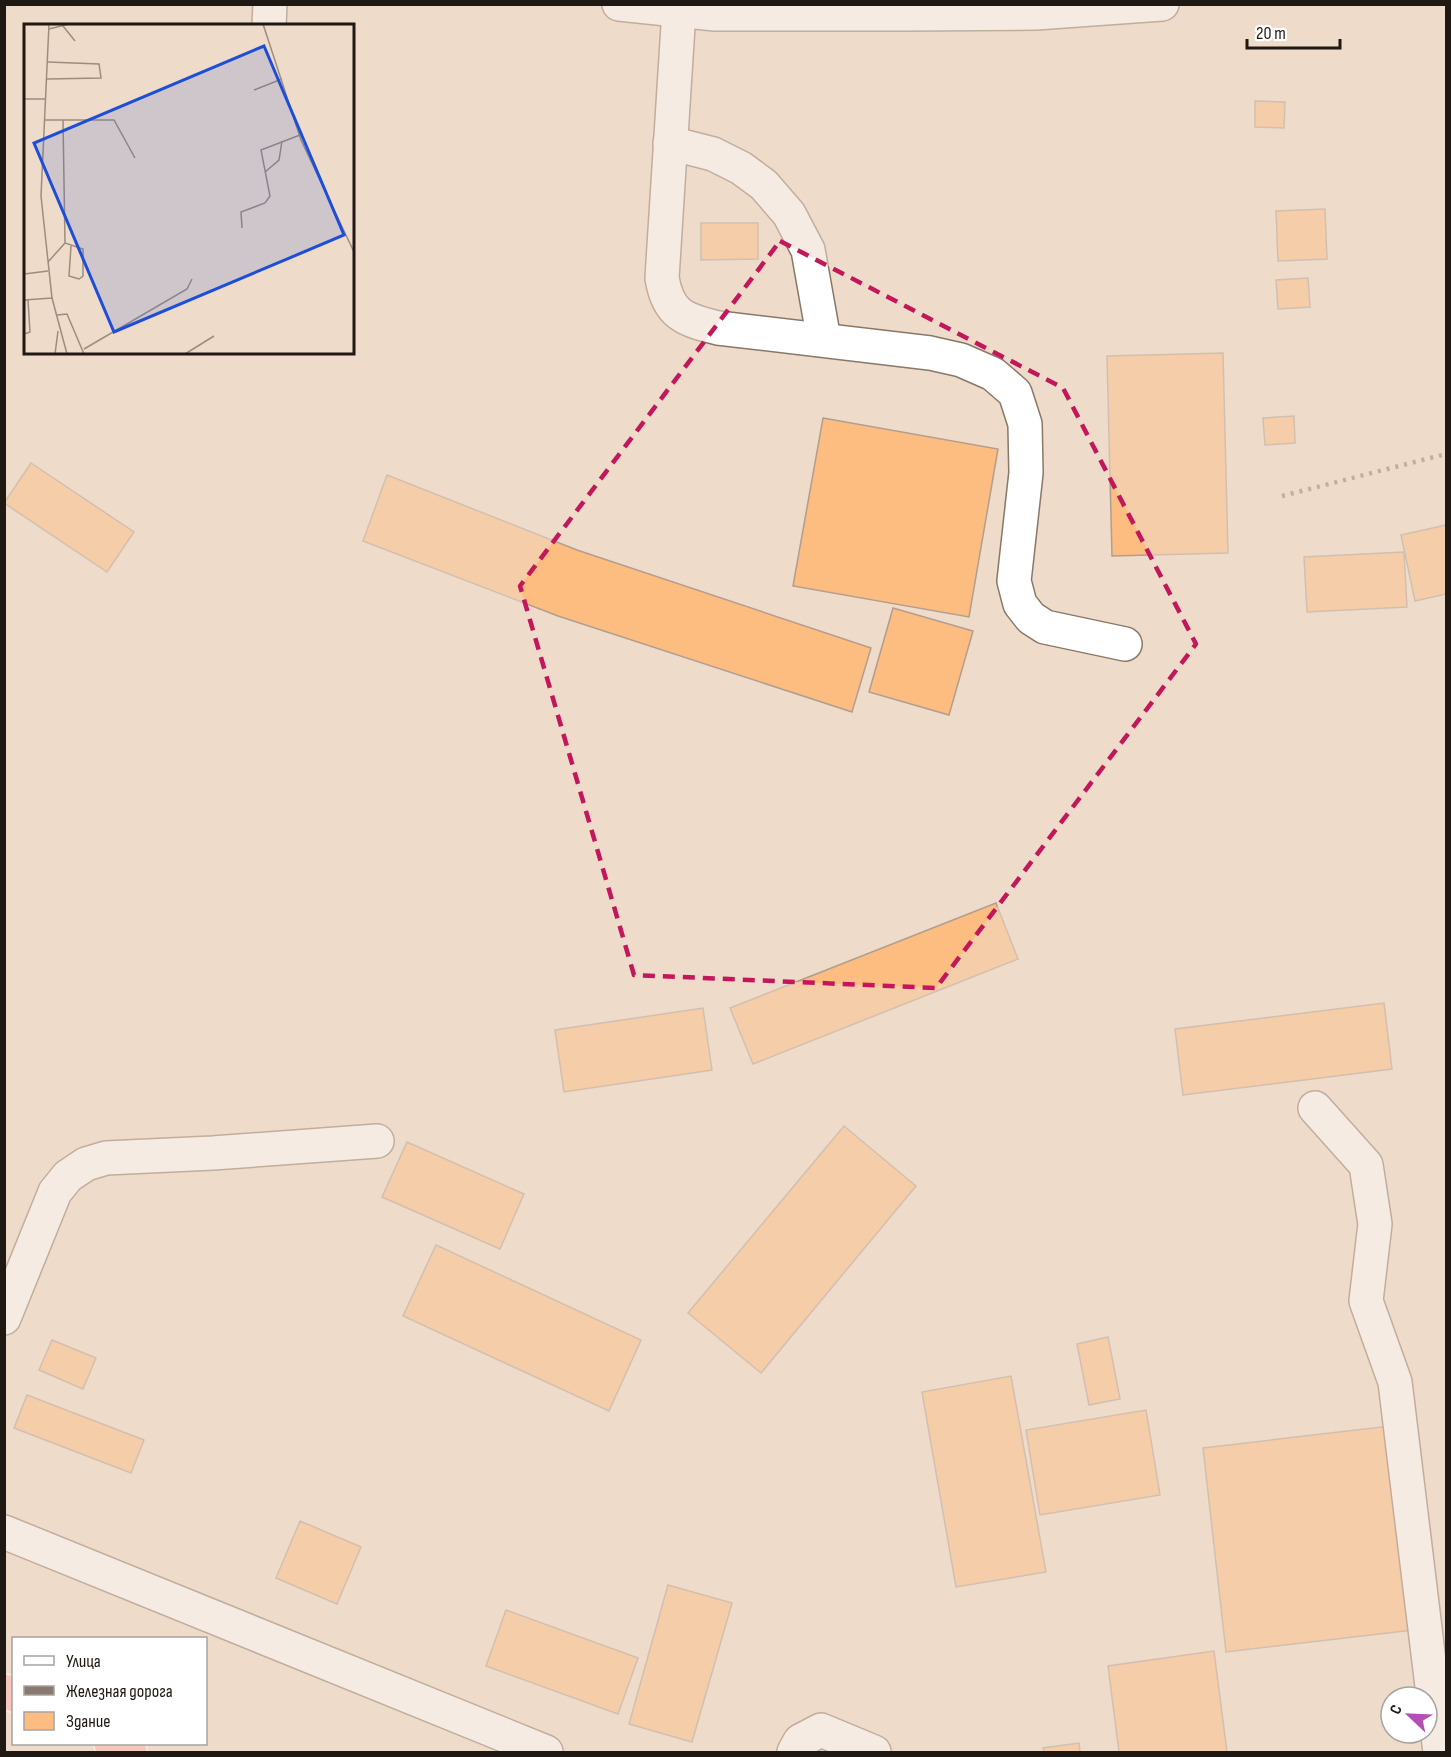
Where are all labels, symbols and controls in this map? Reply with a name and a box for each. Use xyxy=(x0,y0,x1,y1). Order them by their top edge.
scale bar xyxy=(1247,12,1340,50)
text: 20 m xyxy=(1256,23,1286,44)
inset map xyxy=(24,24,354,354)
legend xyxy=(12,1637,207,1745)
text: Улица xyxy=(66,1651,101,1672)
text: Железная дорога xyxy=(66,1681,173,1702)
north arrow xyxy=(1379,1685,1439,1745)
text: С xyxy=(1386,1702,1407,1717)
text: Здание xyxy=(66,1711,111,1732)

